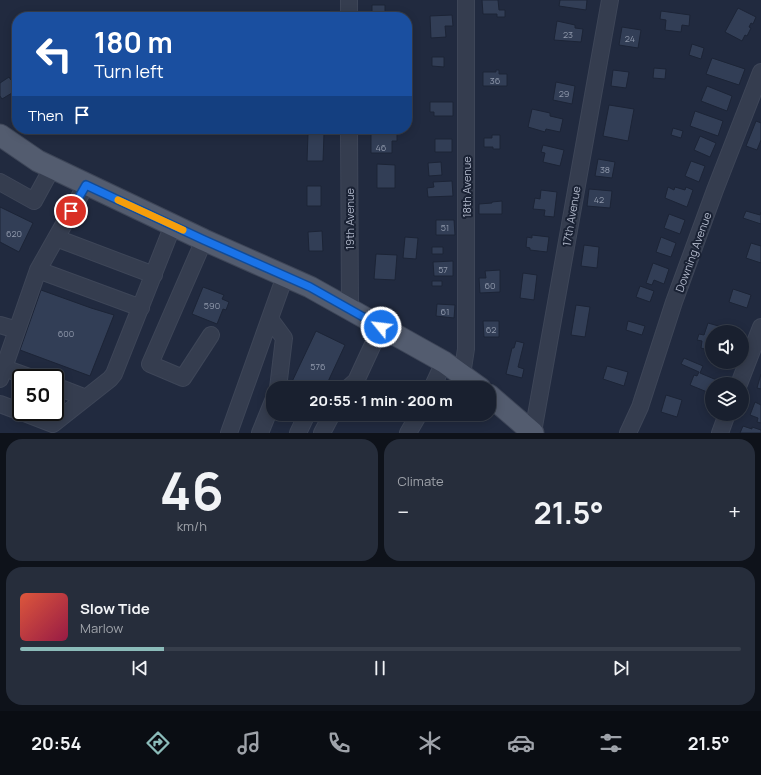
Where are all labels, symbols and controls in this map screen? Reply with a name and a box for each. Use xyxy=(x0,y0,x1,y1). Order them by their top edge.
text: 180 m xyxy=(94,23,173,61)
icon: left xyxy=(28,28,80,80)
house number: 23 xyxy=(563,28,573,41)
house number: 24 xyxy=(625,32,635,45)
text: Turn left xyxy=(94,59,164,83)
house number: 36 xyxy=(490,74,501,87)
house number: 29 xyxy=(559,87,569,100)
icon: arrive xyxy=(71,104,93,126)
text: Then xyxy=(28,105,63,126)
house number: 46 xyxy=(376,141,387,154)
street label: 18th Avenue xyxy=(459,156,474,218)
house number: 38 xyxy=(600,163,610,176)
street label: 17th Avenue xyxy=(558,184,584,247)
street label: 19th Avenue xyxy=(342,187,357,250)
house number: 42 xyxy=(594,193,604,206)
pin xyxy=(54,194,88,228)
icon: arrive xyxy=(60,200,82,222)
street label: Downing Avenue xyxy=(672,209,715,294)
house number: 51 xyxy=(441,221,449,234)
house number: 620 xyxy=(6,227,22,240)
house number: 57 xyxy=(438,263,448,276)
house number: 60 xyxy=(484,279,496,292)
house number: 590 xyxy=(204,299,220,312)
house number: 61 xyxy=(441,305,449,318)
position arrow xyxy=(360,306,402,348)
house number: 62 xyxy=(486,323,496,336)
map controls xyxy=(705,325,749,421)
button: sound xyxy=(705,325,749,369)
house number: 600 xyxy=(58,327,74,340)
house number: 576 xyxy=(310,360,326,373)
speed limit sign: 50 xyxy=(12,369,64,421)
button: layers xyxy=(705,377,749,421)
text: 20:55 · 1 min · 200 m xyxy=(309,390,453,411)
text: 46 xyxy=(160,455,224,526)
text: Climate xyxy=(398,472,444,490)
text: 21.5° xyxy=(534,492,604,533)
text: − xyxy=(398,497,409,527)
text: + xyxy=(728,497,741,527)
text: km/h xyxy=(177,517,207,535)
text: Slow Tide xyxy=(80,598,150,619)
text: Marlow xyxy=(80,619,123,637)
icon: previous xyxy=(129,657,151,679)
icon: pause xyxy=(369,657,391,679)
icon: next xyxy=(610,657,632,679)
icon: directions xyxy=(144,729,172,757)
icon: music xyxy=(235,729,263,757)
icon: phone xyxy=(325,729,353,757)
icon: climate xyxy=(416,729,444,757)
icon: car xyxy=(507,729,535,757)
icon: filters xyxy=(597,729,625,757)
text: 20:54 xyxy=(31,731,82,755)
text: 21.5° xyxy=(688,731,730,755)

